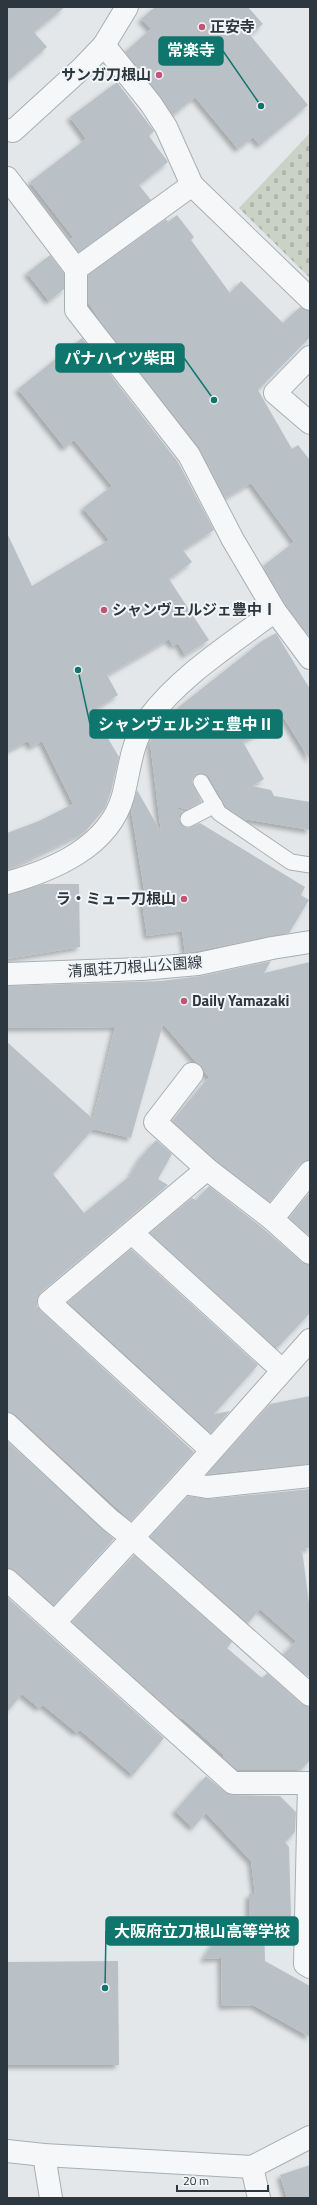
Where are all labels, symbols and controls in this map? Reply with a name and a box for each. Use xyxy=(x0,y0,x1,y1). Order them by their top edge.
place label: 正安寺 xyxy=(210,15,255,38)
marker: 正安寺 xyxy=(197,22,207,32)
callout: 常楽寺 xyxy=(159,37,223,65)
text: 常楽寺 xyxy=(167,38,215,62)
place label: サンガ刀根山 xyxy=(61,63,151,86)
marker: サンガ刀根山 xyxy=(154,70,164,80)
callout: パナハイツ柴田 xyxy=(56,344,184,372)
text: パナハイツ柴田 xyxy=(64,346,176,370)
place label: シャンヴェルジェ豊中Ⅰ xyxy=(112,598,277,621)
marker: シャンヴェルジェ豊中Ⅰ xyxy=(99,605,109,615)
callout: シャンヴェルジェ豊中Ⅱ xyxy=(90,710,282,738)
text: シャンヴェルジェ豊中Ⅱ xyxy=(98,712,274,736)
place label: ラ・ミュー刀根山 xyxy=(56,887,176,910)
marker: ラ・ミュー刀根山 xyxy=(179,894,189,904)
street label: 清風荘刀根山公園線 xyxy=(67,950,203,983)
place label: Daily Yamazaki xyxy=(192,989,289,1012)
marker: Daily Yamazaki xyxy=(179,996,189,1006)
callout: 大阪府立刀根山高等学校 xyxy=(106,1917,298,1945)
text: 大阪府立刀根山高等学校 xyxy=(114,1919,290,1943)
scale bar xyxy=(177,2167,268,2193)
text: 20 m xyxy=(183,2171,209,2190)

